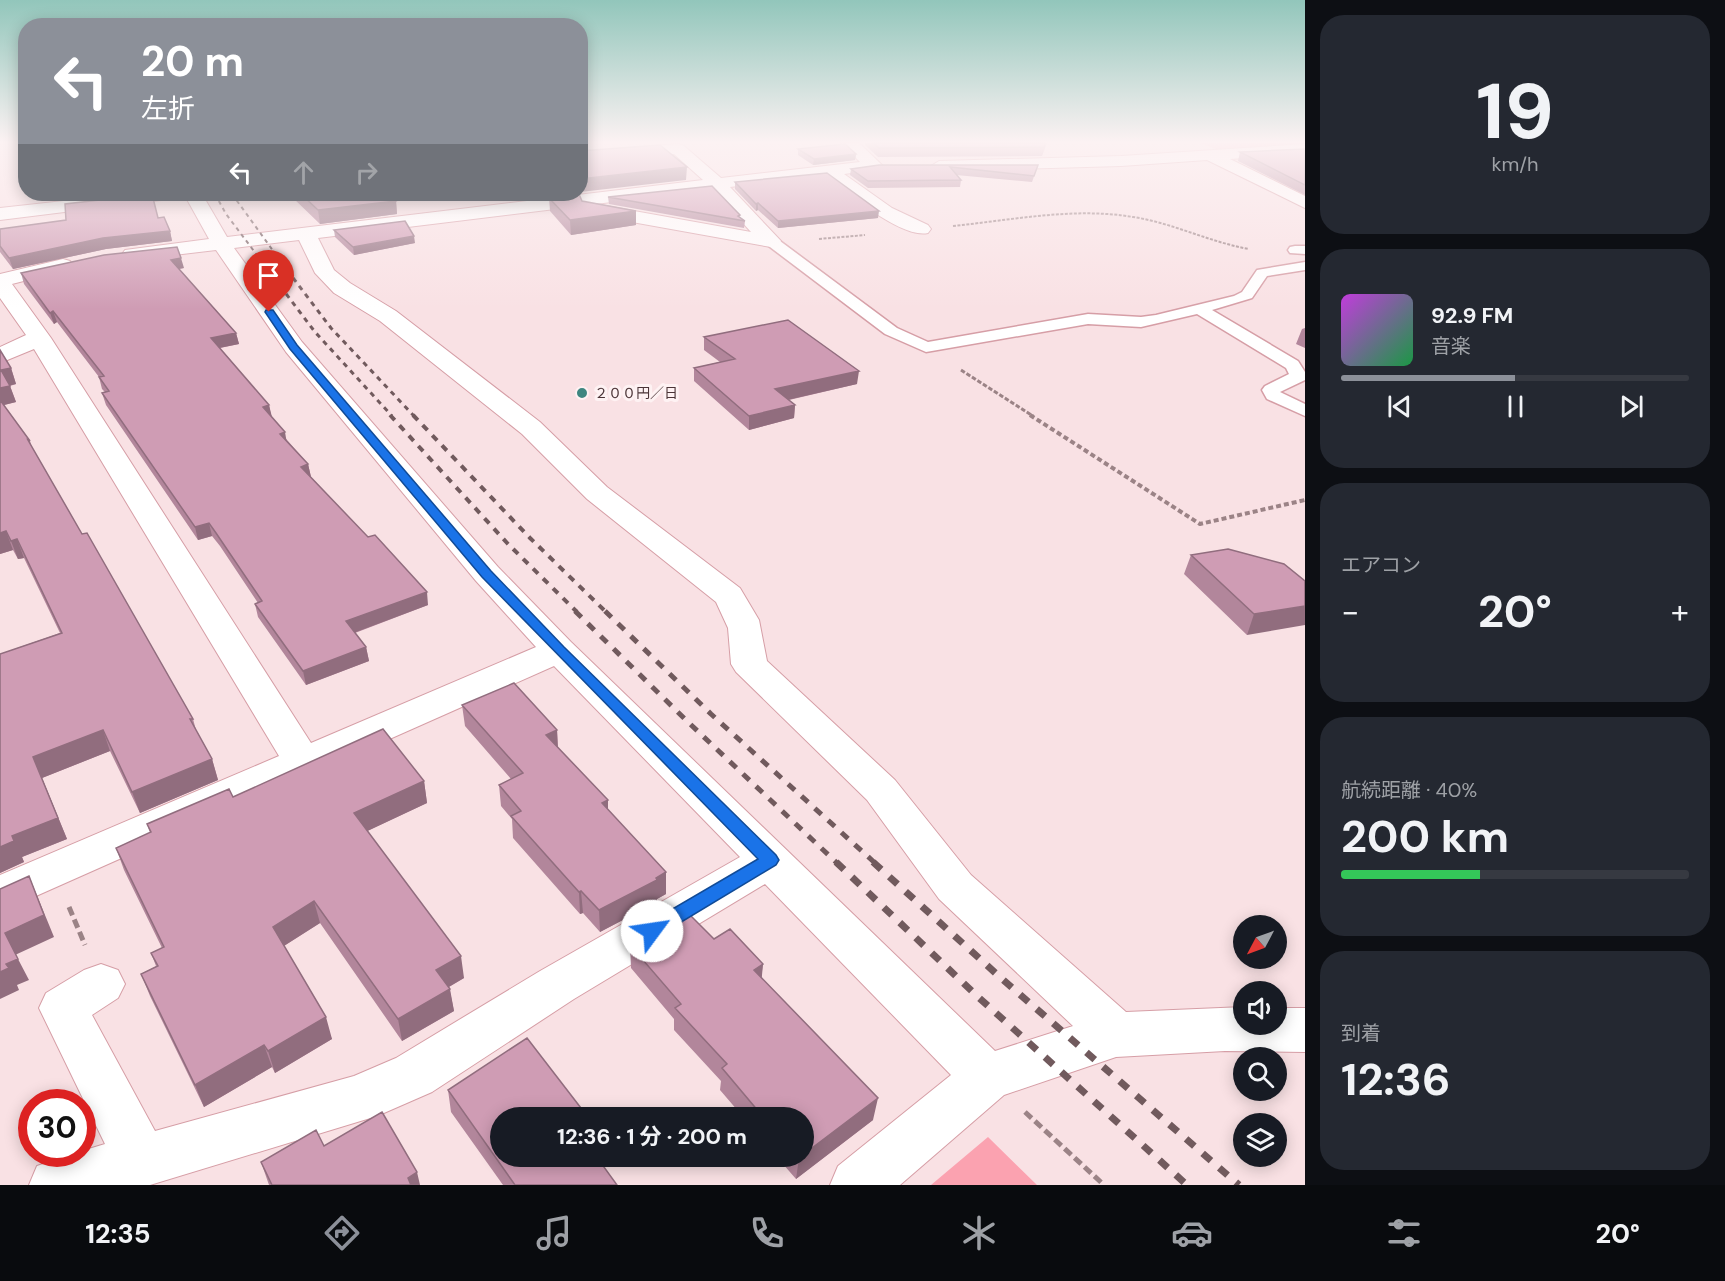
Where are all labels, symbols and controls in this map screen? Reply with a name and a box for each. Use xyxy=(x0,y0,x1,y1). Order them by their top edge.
text: 20 m xyxy=(141,34,244,89)
icon: left xyxy=(42,42,120,120)
text: 19 xyxy=(1476,61,1554,162)
text: 左折 xyxy=(141,91,195,126)
text: km/h xyxy=(1491,151,1539,177)
icon: left xyxy=(224,156,257,189)
icon: ahead xyxy=(287,156,320,189)
icon: right xyxy=(350,156,383,189)
pin xyxy=(243,250,294,312)
icon: arrive xyxy=(252,259,285,292)
text: 92.9 FM xyxy=(1431,301,1513,330)
text: 音楽 xyxy=(1431,333,1471,359)
place label: ２００円／日 xyxy=(594,384,678,402)
marker: ２００円／日 xyxy=(575,386,589,400)
icon: previous xyxy=(1383,390,1416,423)
icon: pause xyxy=(1499,390,1532,423)
icon: next xyxy=(1615,390,1648,423)
text: エアコン xyxy=(1341,552,1421,578)
text: 20° xyxy=(1478,582,1552,641)
text: − xyxy=(1341,590,1359,633)
text: + xyxy=(1671,590,1689,633)
text: 航続距離 · 40% xyxy=(1341,777,1477,803)
text: 200 km xyxy=(1341,807,1509,866)
position arrow xyxy=(620,899,684,963)
north arrow xyxy=(1233,915,1287,969)
map controls xyxy=(1233,915,1287,1167)
button: sound xyxy=(1233,981,1287,1035)
text: 到着 xyxy=(1341,1020,1381,1046)
button: search xyxy=(1233,1047,1287,1101)
text: 12:36 xyxy=(1341,1050,1450,1109)
speed limit sign: 30 xyxy=(18,1089,96,1167)
button: layers xyxy=(1233,1113,1287,1167)
text: 12:36 · 1 分 · 200 m xyxy=(557,1122,747,1151)
icon: directions xyxy=(321,1212,363,1254)
icon: music xyxy=(533,1212,575,1254)
icon: phone xyxy=(746,1212,788,1254)
icon: climate xyxy=(958,1212,1000,1254)
icon: car xyxy=(1171,1212,1213,1254)
icon: filters xyxy=(1383,1212,1425,1254)
text: 12:35 xyxy=(85,1216,151,1251)
text: 20° xyxy=(1596,1216,1640,1251)

